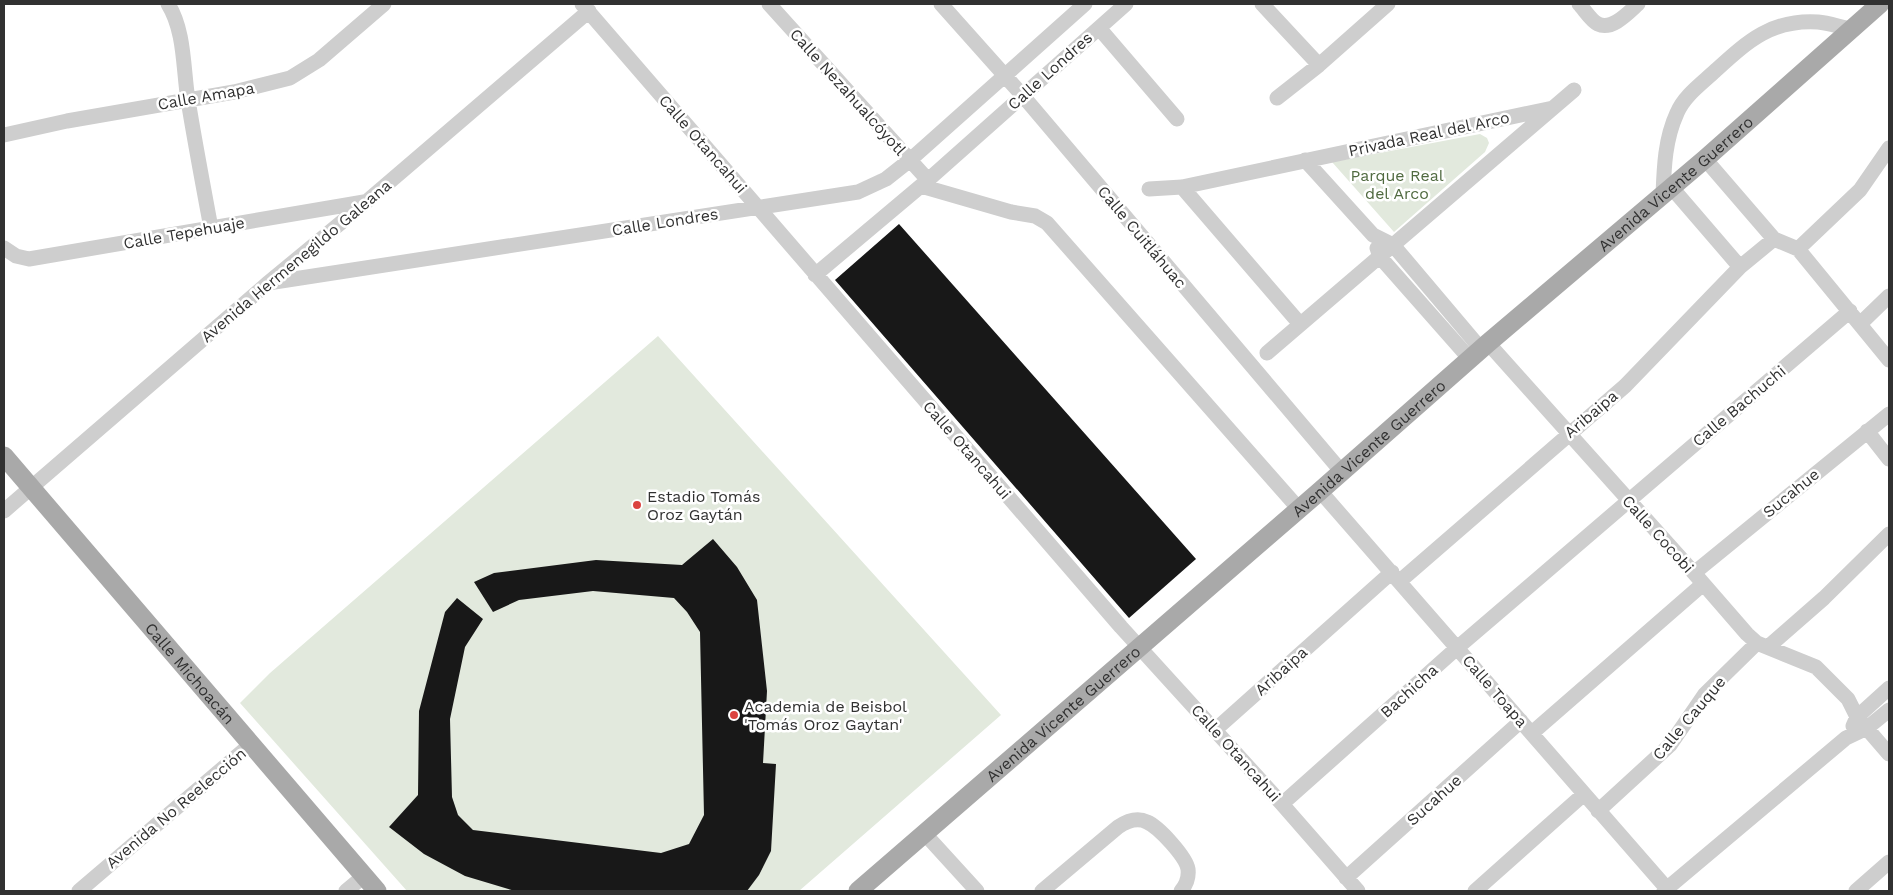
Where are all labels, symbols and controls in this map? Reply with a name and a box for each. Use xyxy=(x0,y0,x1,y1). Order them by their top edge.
street label: Calle Nezahualcóyotl xyxy=(786,25,910,159)
street label: Calle Londres xyxy=(1004,28,1096,114)
street label: Calle Amapa xyxy=(156,78,256,114)
street label: Calle Otancahui xyxy=(655,91,751,197)
street label: Privada Real del Arco xyxy=(1347,108,1511,160)
street label: Avenida Vicente Guerrero xyxy=(1594,112,1757,255)
park label: Parque Real del Arco xyxy=(1350,166,1444,203)
street label: Avenida Hermenegildo Galeana xyxy=(197,176,395,346)
street label: Calle Cuitláhuac xyxy=(1094,182,1190,292)
street label: Calle Londres xyxy=(611,204,719,240)
street label: Calle Tepehuaje xyxy=(122,213,246,253)
street label: Calle Bachuchi xyxy=(1689,361,1789,451)
street label: Avenida Vicente Guerrero xyxy=(1288,375,1449,521)
street label: Aribaipa xyxy=(1560,386,1622,442)
street label: Calle Otancahui xyxy=(919,397,1015,503)
street label: Sucahue xyxy=(1759,465,1823,521)
place label: Estadio Tomás Oroz Gaytán xyxy=(647,487,761,524)
street label: Calle Cocobi xyxy=(1618,491,1698,577)
marker: Estadio Tomás Oroz Gaytán xyxy=(631,499,643,511)
street label: Calle Michoacán xyxy=(141,618,239,728)
street label: Avenida Vicente Guerrero xyxy=(982,642,1144,786)
street label: Aribaipa xyxy=(1251,643,1311,699)
street label: Calle Toapa xyxy=(1458,651,1532,731)
street label: Bachicha xyxy=(1376,660,1442,722)
street label: Calle Cauque xyxy=(1648,672,1730,764)
place label: Academia de Beisbol 'Tomás Oroz Gaytan' xyxy=(744,697,907,734)
street label: Calle Otancahui xyxy=(1187,700,1285,806)
marker: Academia de Beisbol 'Tomás Oroz Gaytan' xyxy=(728,709,740,721)
street label: Avenida No Reelección xyxy=(102,744,250,872)
street label: Sucahue xyxy=(1403,770,1465,830)

